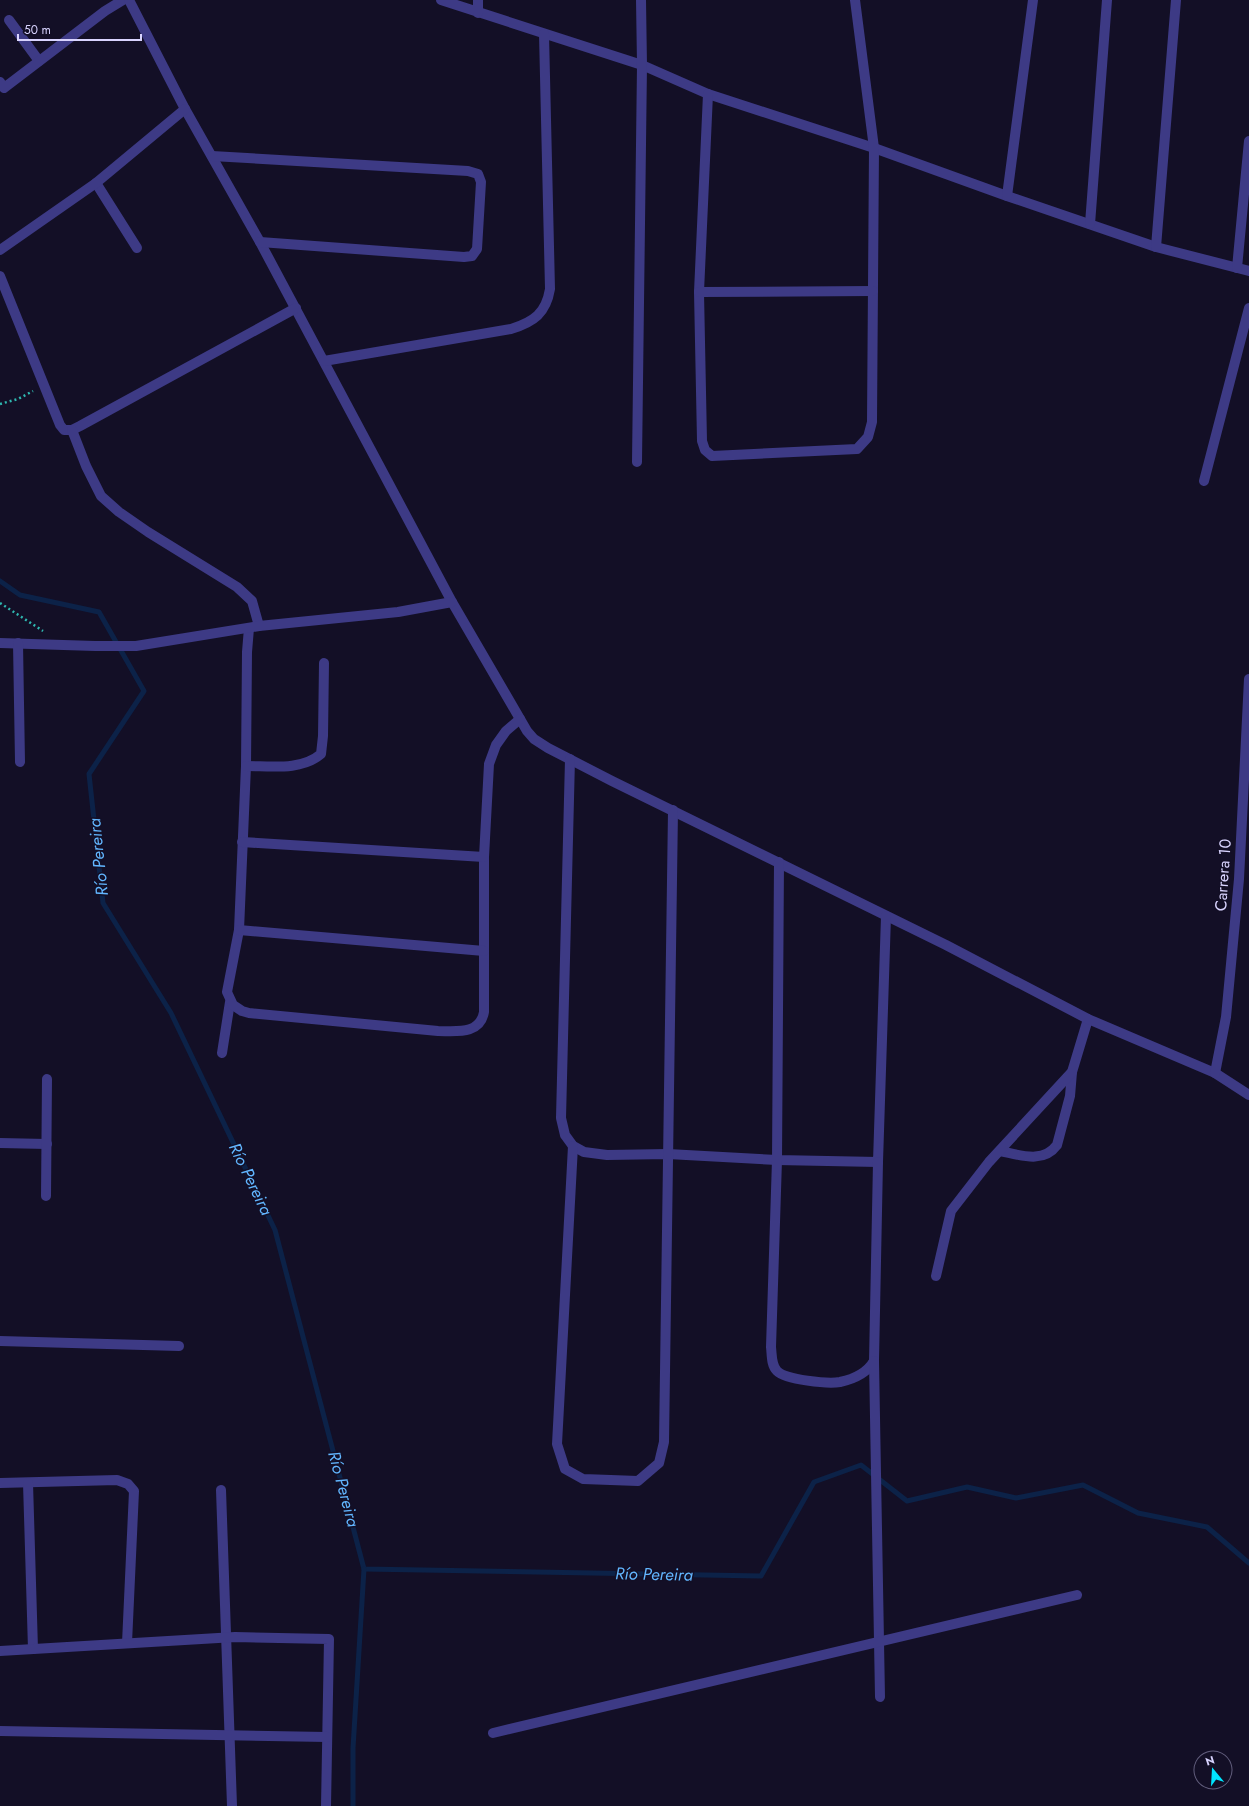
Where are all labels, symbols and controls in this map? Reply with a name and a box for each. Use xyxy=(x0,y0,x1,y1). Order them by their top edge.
scale bar xyxy=(18,16,141,42)
text: 50 m xyxy=(24,21,51,39)
water label: Río Pereira xyxy=(82,816,114,897)
street label: Carrera 10 xyxy=(1209,838,1237,912)
water label: Río Pereira xyxy=(223,1139,279,1220)
water label: Río Pereira xyxy=(322,1448,366,1530)
water label: Río Pereira xyxy=(615,1561,694,1587)
north arrow xyxy=(1193,1750,1233,1790)
text: N xyxy=(1203,1752,1217,1769)

